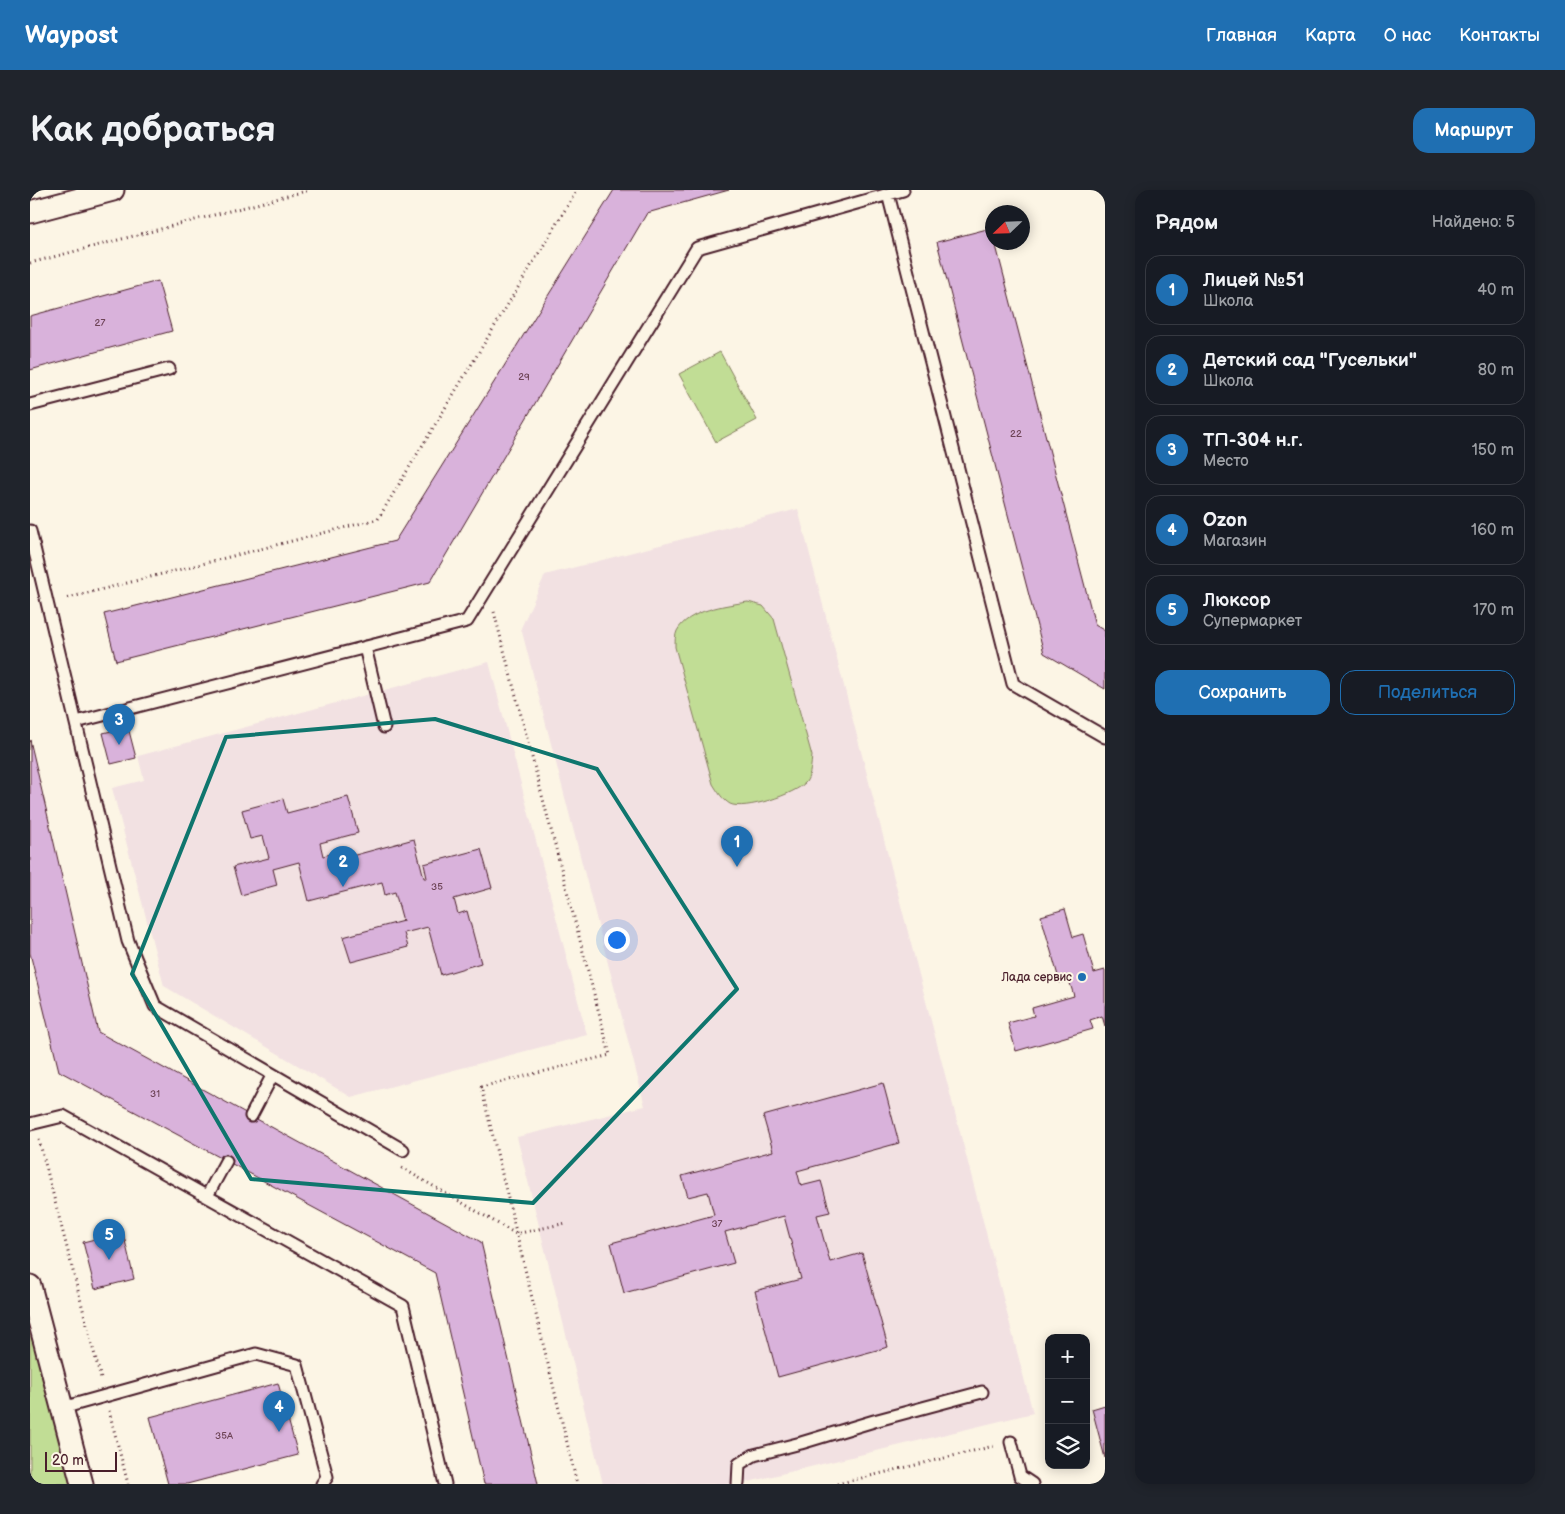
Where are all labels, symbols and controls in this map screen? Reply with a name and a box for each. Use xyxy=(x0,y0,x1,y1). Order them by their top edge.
text: Waypost xyxy=(25,21,118,50)
text: Главная xyxy=(1206,25,1277,46)
text: Карта xyxy=(1305,25,1356,46)
text: О нас xyxy=(1384,25,1431,46)
text: Контакты xyxy=(1459,25,1540,46)
button: Маршрут xyxy=(1413,108,1535,153)
text: Как добраться xyxy=(30,109,276,152)
north arrow xyxy=(985,205,1030,250)
text: Рядом xyxy=(1155,210,1218,235)
text: Найдено: 5 xyxy=(1432,213,1515,232)
text: Лицей №51 xyxy=(1203,269,1304,292)
text: 1 xyxy=(1169,281,1175,300)
text: 40 m xyxy=(1477,281,1514,300)
text: Школа xyxy=(1203,292,1253,311)
house number: 27 xyxy=(95,317,105,329)
text: Детский сад "Гусельки" xyxy=(1203,349,1417,372)
text: 2 xyxy=(1167,361,1177,380)
text: 80 m xyxy=(1478,361,1514,380)
house number: 29 xyxy=(518,371,530,383)
text: Школа xyxy=(1203,372,1253,391)
house number: 22 xyxy=(1010,428,1022,440)
text: ТП-304 н.г. xyxy=(1203,429,1303,452)
text: 3 xyxy=(1167,441,1177,460)
text: 150 m xyxy=(1472,441,1514,460)
text: Место xyxy=(1203,452,1249,471)
text: Ozon xyxy=(1203,509,1247,532)
text: 4 xyxy=(1167,521,1177,540)
text: 160 m xyxy=(1471,521,1514,540)
text: Магазин xyxy=(1203,532,1267,551)
text: Люксор xyxy=(1203,589,1271,612)
text: 5 xyxy=(1167,601,1177,620)
text: 170 m xyxy=(1473,601,1514,620)
text: Супермаркет xyxy=(1203,612,1302,631)
button: Сохранить xyxy=(1155,670,1330,715)
button: Поделиться xyxy=(1340,670,1515,715)
pin: 3 xyxy=(103,704,135,745)
pin: 1 xyxy=(721,826,753,867)
pin: 2 xyxy=(327,846,359,887)
house number: 35 xyxy=(431,881,443,893)
your location xyxy=(604,927,630,953)
place label: Лада сервис xyxy=(1000,970,1072,985)
marker: Лада сервис xyxy=(1076,971,1088,983)
house number: 31 xyxy=(150,1088,160,1100)
house number: 37 xyxy=(711,1218,723,1230)
pin: 5 xyxy=(93,1219,125,1260)
map controls xyxy=(1045,1334,1090,1469)
button: + xyxy=(1045,1334,1090,1379)
button: − xyxy=(1045,1379,1090,1424)
pin: 4 xyxy=(263,1391,295,1432)
button: layers xyxy=(1045,1424,1090,1469)
house number: 35А xyxy=(215,1430,234,1442)
scale bar xyxy=(45,1449,118,1472)
text: 20 m xyxy=(52,1452,84,1469)

